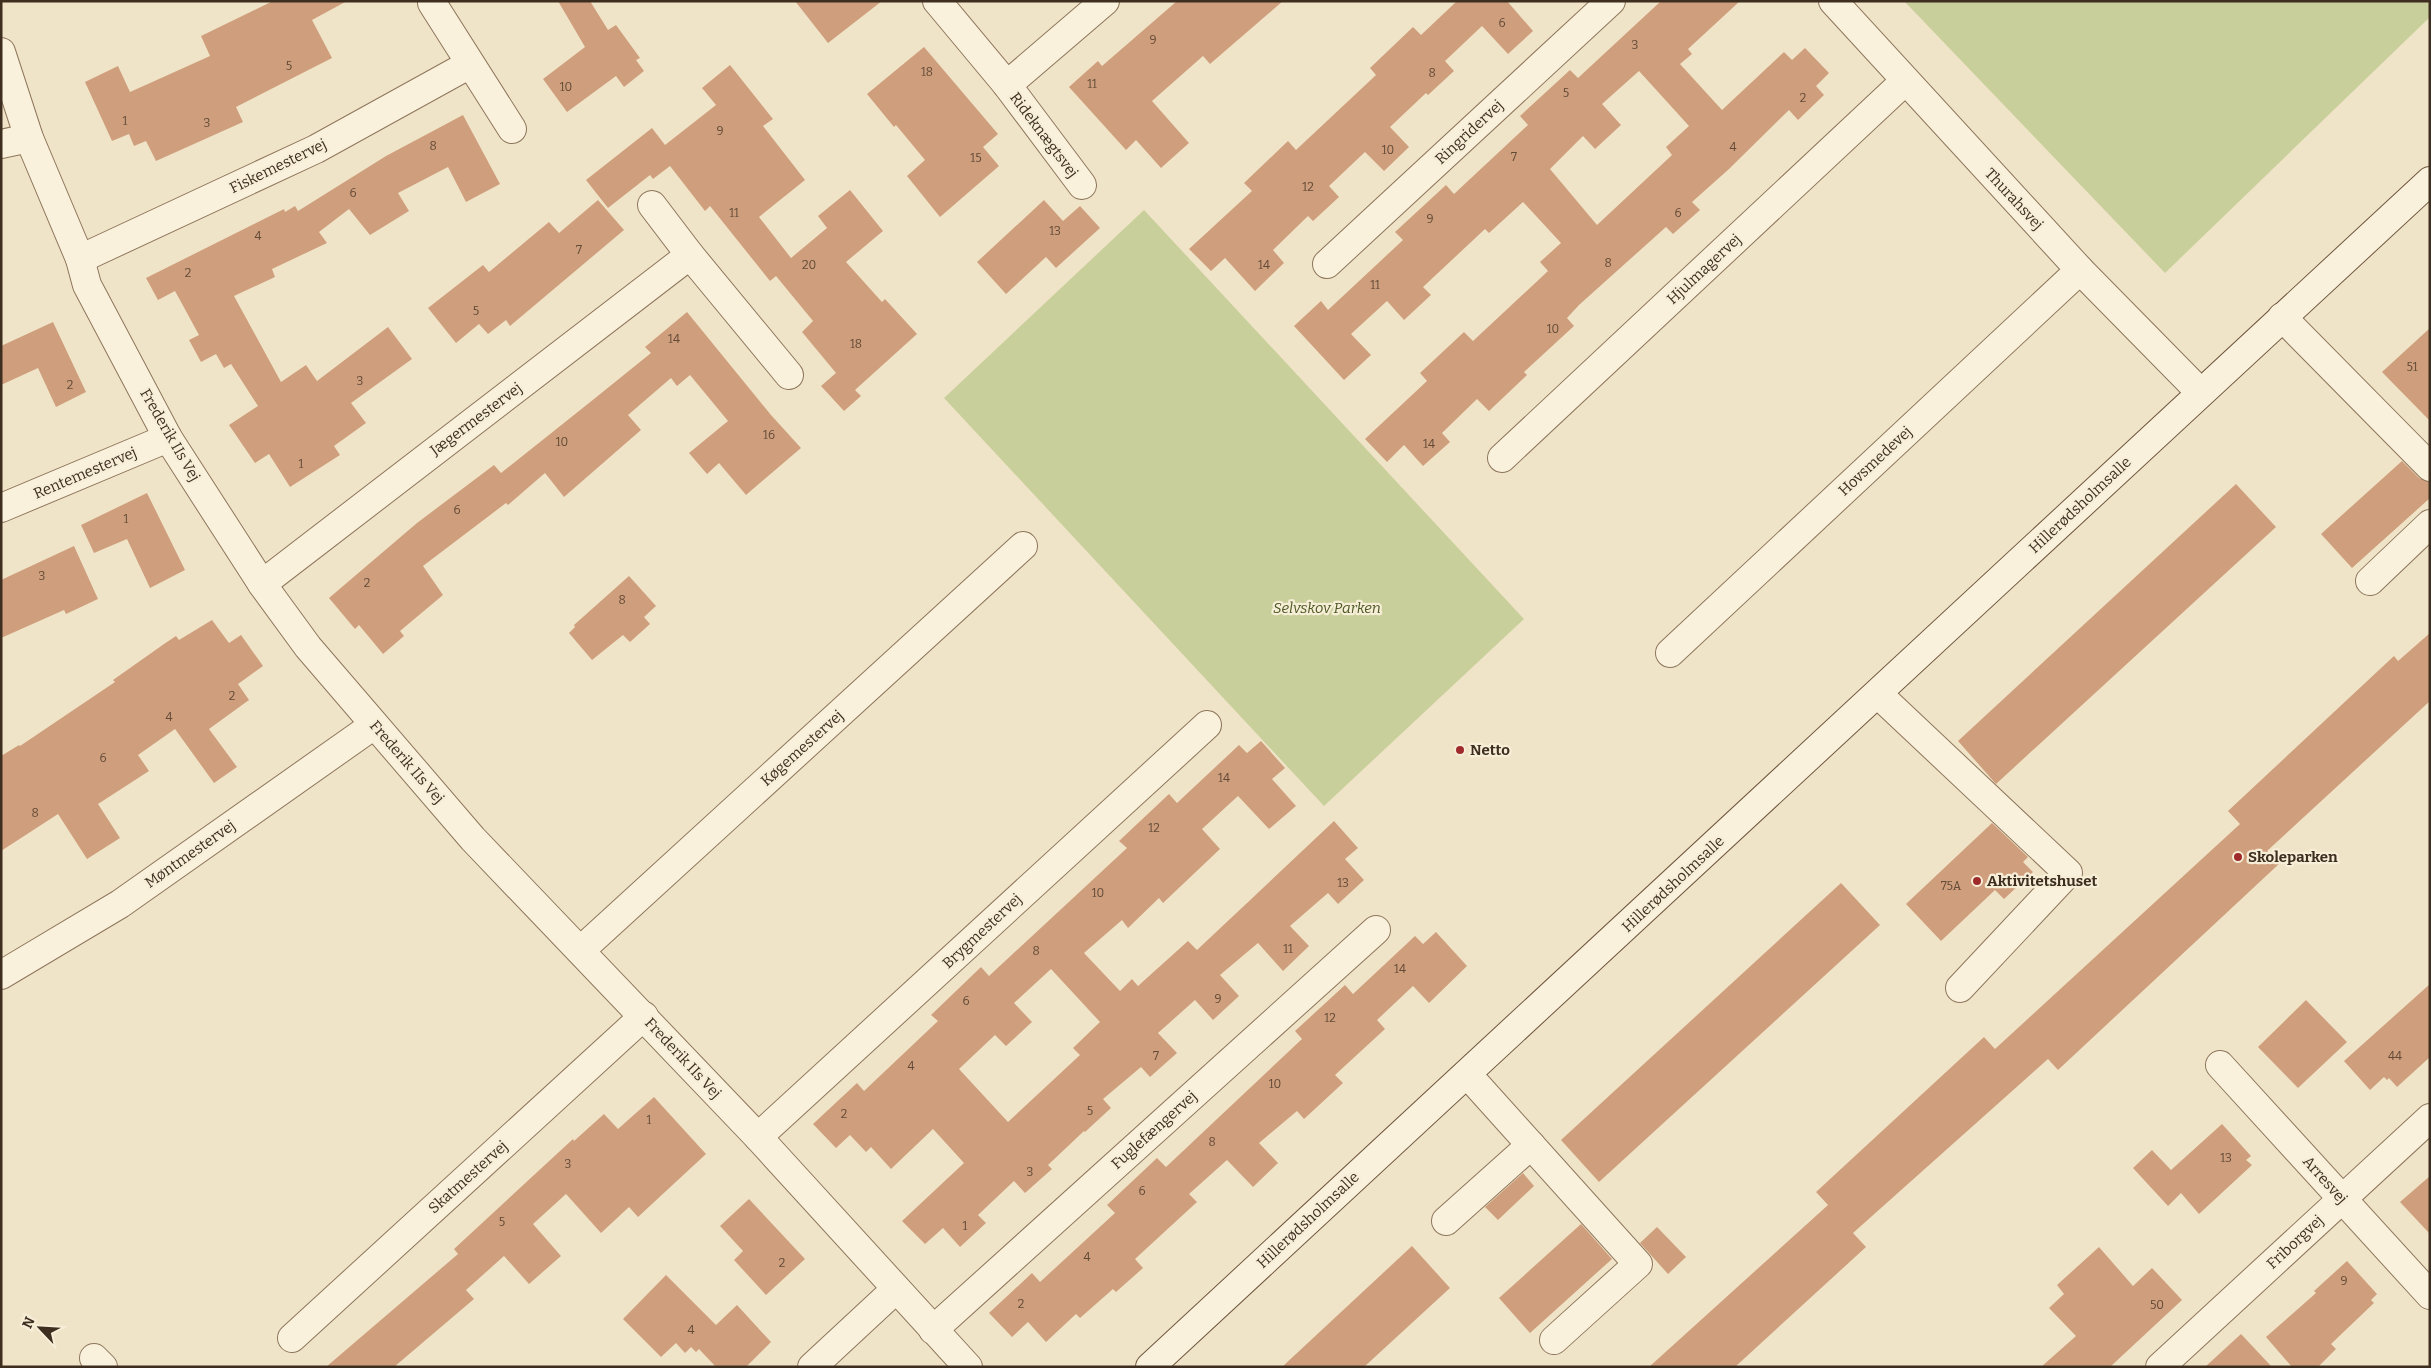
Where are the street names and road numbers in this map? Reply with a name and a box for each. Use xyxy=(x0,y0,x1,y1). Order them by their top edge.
street label: Rideknægtsvej xyxy=(1006,89,1082,181)
street label: Ringridervej xyxy=(1431,96,1507,168)
street label: Fiskemestervej xyxy=(227,135,329,197)
street label: Thurahsvej xyxy=(1981,165,2047,233)
street label: Hjulmagervej xyxy=(1663,230,1745,308)
street label: Jægermestervej xyxy=(426,379,525,460)
street label: Frederik IIs Vej xyxy=(136,385,204,485)
street label: Hovsmedevej xyxy=(1835,422,1915,500)
street label: Rentemestervej xyxy=(31,443,139,503)
street label: Hillerødsholmsalle xyxy=(2025,453,2135,557)
street label: Køgemestervej xyxy=(757,706,847,790)
street label: Frederik IIs Vej xyxy=(366,717,448,807)
street label: Møntmestervej xyxy=(141,816,239,892)
street label: Hillerødsholmsalle xyxy=(1618,832,1728,936)
street label: Brygmestervej xyxy=(939,890,1025,972)
street label: Frederik IIs Vej xyxy=(641,1014,725,1102)
street label: Fuglefængervej xyxy=(1108,1087,1200,1173)
street label: Skatmestervej xyxy=(425,1137,511,1217)
street label: Arresvej xyxy=(2299,1152,2351,1208)
street label: Hillerødsholmsalle xyxy=(1253,1168,1363,1272)
street label: Friborgvej xyxy=(2263,1211,2327,1273)

